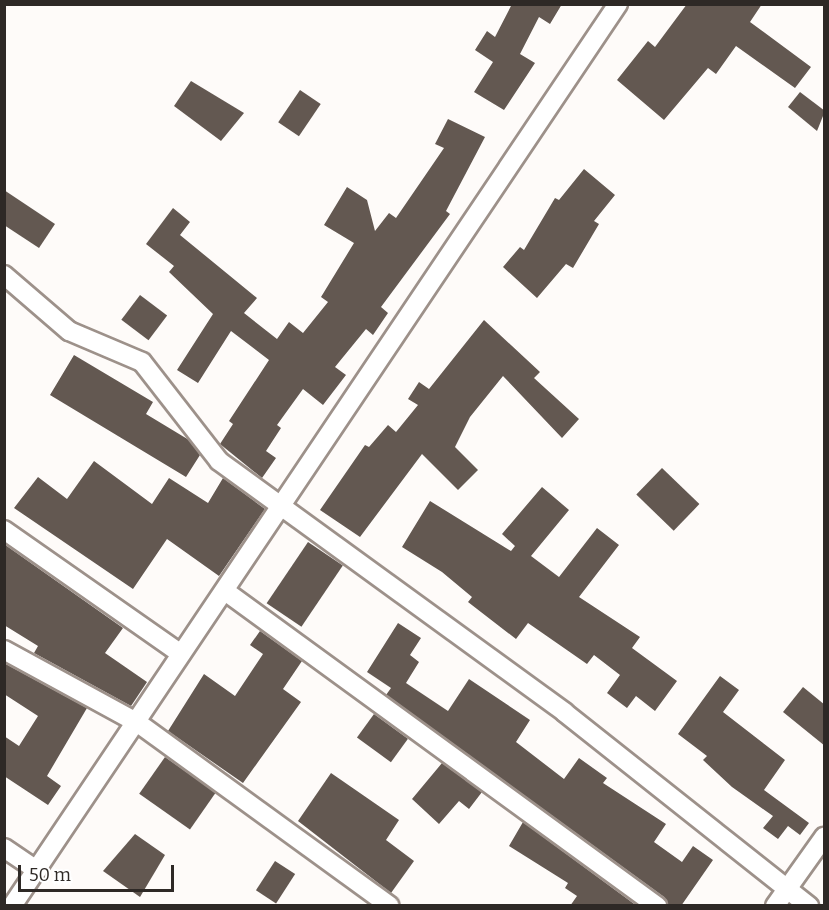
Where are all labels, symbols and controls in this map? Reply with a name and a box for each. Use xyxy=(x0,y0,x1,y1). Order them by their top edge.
scale bar xyxy=(21,853,177,891)
text: 50 m xyxy=(29,864,71,886)

